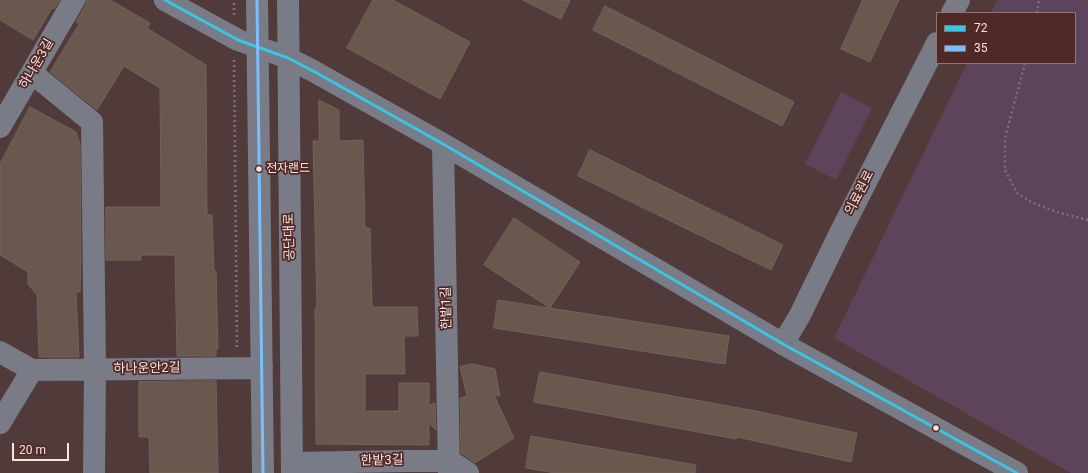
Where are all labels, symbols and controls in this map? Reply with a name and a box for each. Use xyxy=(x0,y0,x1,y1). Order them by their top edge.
legend xyxy=(936,12,1076,64)
text: 72 xyxy=(974,21,988,35)
street label: 하나운3길 xyxy=(16,36,58,92)
text: 35 xyxy=(974,41,988,55)
place label: 전자랜드 xyxy=(266,162,310,176)
marker: 전자랜드 xyxy=(254,164,264,174)
street label: 의료원로 xyxy=(842,168,878,218)
street label: 공단대로 xyxy=(282,213,298,261)
street label: 한밭1길 xyxy=(439,286,455,330)
street label: 하나운안2길 xyxy=(113,361,181,377)
unlabelled marker xyxy=(931,423,941,433)
scale bar xyxy=(14,435,71,461)
text: 20 m xyxy=(19,443,46,457)
street label: 한밭3길 xyxy=(360,453,404,469)

